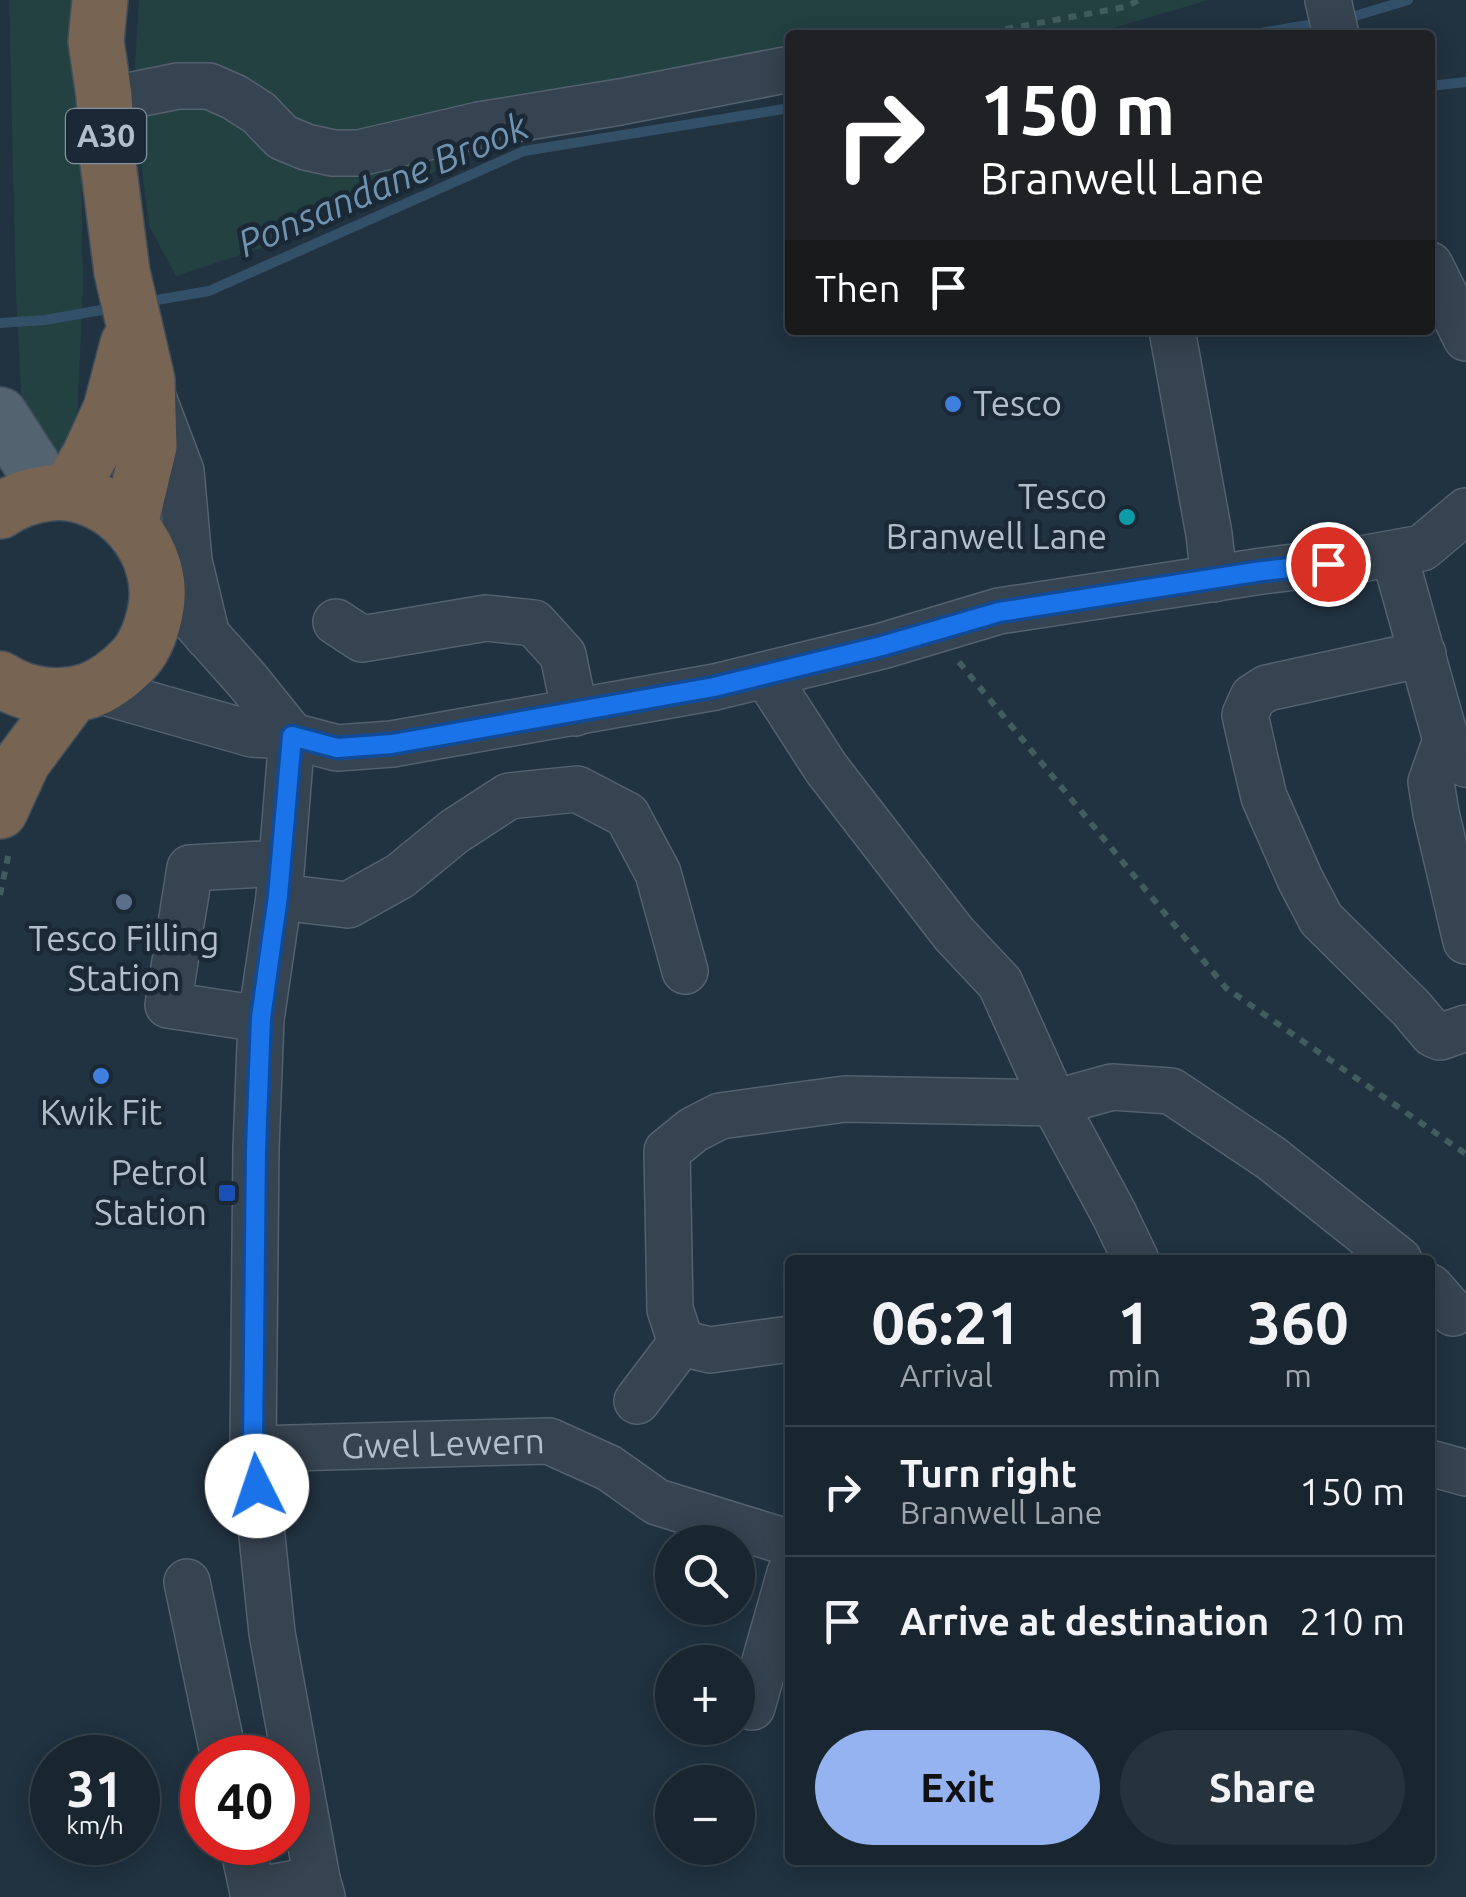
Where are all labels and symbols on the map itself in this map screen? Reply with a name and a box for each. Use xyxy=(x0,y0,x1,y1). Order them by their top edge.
water label: Ponsandane Brook xyxy=(231,104,534,264)
road number: A30 xyxy=(66,109,146,163)
place label: Tesco xyxy=(973,383,1062,423)
marker: Tesco xyxy=(942,393,964,415)
place label: Tesco Branwell Lane xyxy=(886,476,1107,556)
marker: Tesco Branwell Lane xyxy=(1116,506,1138,528)
pin xyxy=(1286,522,1371,607)
marker: Tesco Filling Station xyxy=(113,891,135,913)
place label: Tesco Filling Station xyxy=(29,918,219,998)
marker: Kwik Fit xyxy=(90,1065,112,1087)
place label: Kwik Fit xyxy=(40,1092,162,1132)
place label: Petrol Station xyxy=(94,1152,207,1232)
marker: Petrol Station xyxy=(216,1182,238,1204)
street label: Gwel Lewern xyxy=(341,1420,545,1466)
position arrow xyxy=(205,1434,309,1538)
speed limit sign: 40 xyxy=(180,1735,310,1865)

